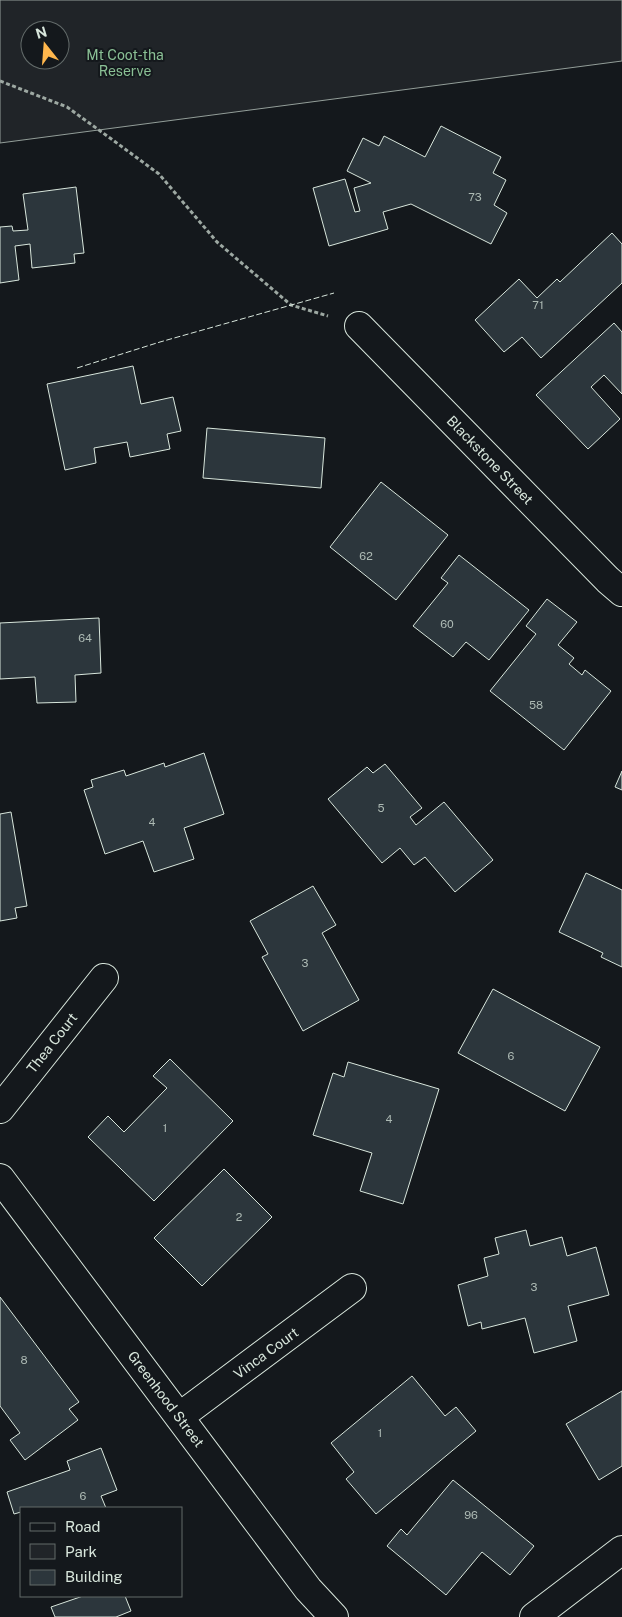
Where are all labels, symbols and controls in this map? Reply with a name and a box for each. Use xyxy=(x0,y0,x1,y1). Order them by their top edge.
north arrow xyxy=(20,20,70,70)
text: N xyxy=(34,23,49,42)
park label: Mt Coot-tha Reserve xyxy=(86,47,164,79)
house number: 73 xyxy=(468,191,482,203)
house number: 71 xyxy=(532,299,544,311)
street label: Blackstone Street xyxy=(444,412,536,508)
house number: 62 xyxy=(359,550,373,562)
house number: 60 xyxy=(440,618,454,630)
house number: 64 xyxy=(78,632,92,644)
house number: 58 xyxy=(529,699,543,711)
house number: 5 xyxy=(377,802,385,814)
house number: 4 xyxy=(149,816,156,828)
house number: 3 xyxy=(302,957,309,969)
street label: Thea Court xyxy=(24,1010,80,1076)
house number: 6 xyxy=(508,1050,515,1062)
house number: 4 xyxy=(386,1113,393,1125)
house number: 1 xyxy=(163,1122,167,1134)
house number: 2 xyxy=(236,1211,243,1223)
house number: 3 xyxy=(531,1281,538,1293)
street label: Vinca Court xyxy=(230,1324,302,1382)
street label: Greenhood Street xyxy=(125,1348,207,1450)
house number: 8 xyxy=(20,1354,28,1366)
house number: 1 xyxy=(378,1427,382,1439)
house number: 6 xyxy=(80,1490,87,1502)
legend xyxy=(20,1507,182,1597)
house number: 96 xyxy=(464,1509,478,1521)
text: Road xyxy=(65,1518,101,1535)
text: Park xyxy=(65,1543,97,1560)
text: Building xyxy=(65,1568,123,1585)

